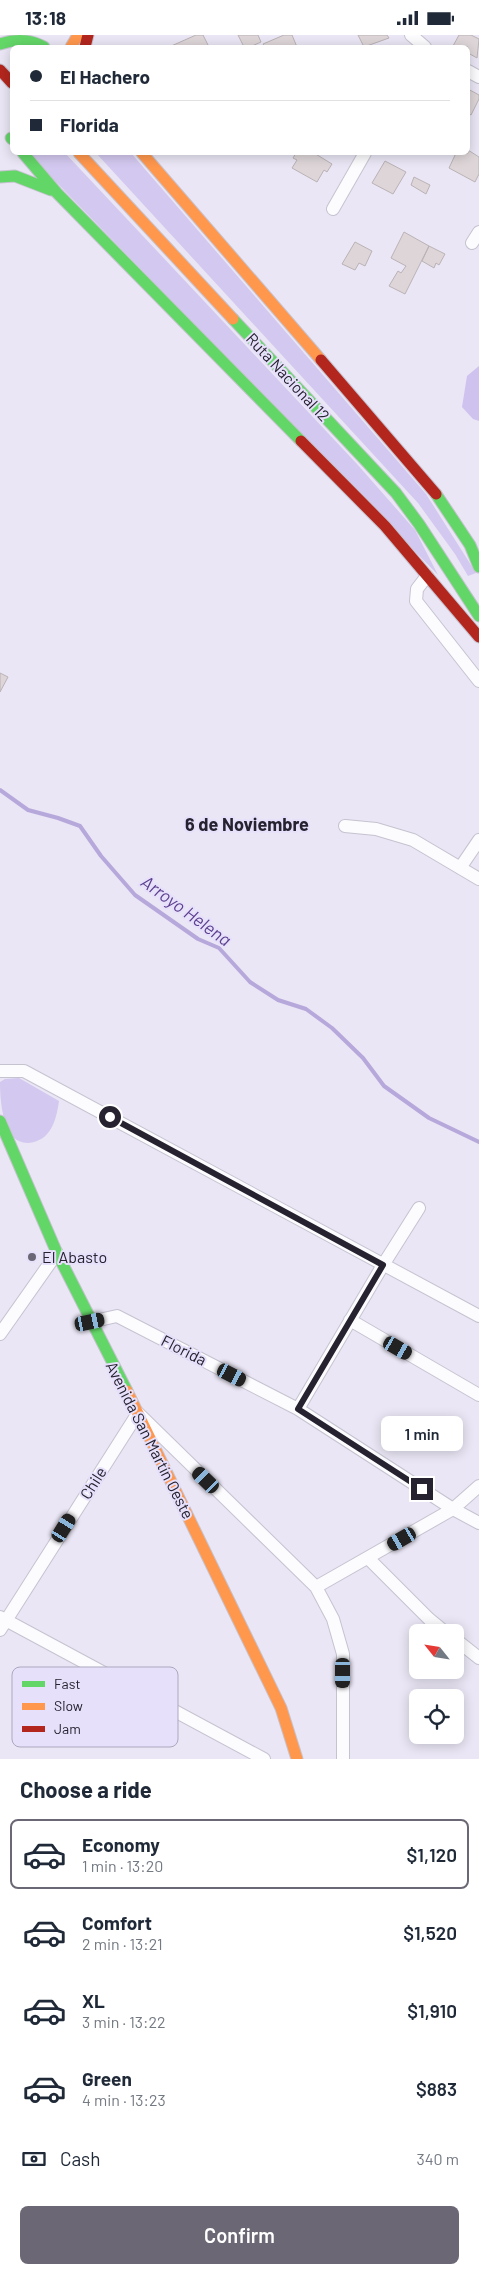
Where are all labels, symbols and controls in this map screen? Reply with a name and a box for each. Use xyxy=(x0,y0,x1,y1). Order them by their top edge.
text: 13:18 xyxy=(25,6,66,29)
text: El Hachero xyxy=(60,65,150,88)
text: Florida xyxy=(60,113,119,136)
street label: Ruta Nacional 12 xyxy=(243,329,334,425)
district label: 6 de Noviembre xyxy=(185,813,309,835)
water label: Arroyo Helena xyxy=(137,870,236,950)
route start xyxy=(99,1106,121,1128)
place label: El Abasto xyxy=(42,1247,107,1266)
marker: El Abasto xyxy=(26,1251,38,1263)
car xyxy=(73,1312,106,1332)
street label: Florida xyxy=(158,1330,210,1369)
car xyxy=(381,1334,414,1362)
street label: Avenida San Martín Oeste xyxy=(102,1358,198,1522)
car xyxy=(215,1362,248,1388)
callout: 1 min xyxy=(381,1417,463,1451)
text: 1 min xyxy=(405,1424,439,1443)
street label: Chile xyxy=(75,1463,110,1502)
car xyxy=(189,1464,222,1496)
route end xyxy=(411,1478,433,1500)
car xyxy=(49,1511,78,1545)
car xyxy=(385,1525,418,1553)
north arrow xyxy=(409,1624,464,1679)
map controls xyxy=(409,1624,464,1744)
car xyxy=(335,1658,350,1688)
legend xyxy=(12,1667,178,1747)
text: Fast xyxy=(54,1675,80,1692)
button: locate xyxy=(409,1689,464,1744)
text: Slow xyxy=(54,1697,83,1714)
text: Jam xyxy=(54,1720,81,1737)
text: Choose a ride xyxy=(20,1776,152,1802)
icon: car xyxy=(22,1832,67,1877)
text: Economy xyxy=(82,1833,160,1856)
text: $1,120 xyxy=(407,1843,457,1866)
text: 1 min · 13:20 xyxy=(82,1856,163,1875)
icon: car xyxy=(22,1910,67,1955)
text: Comfort xyxy=(82,1911,152,1934)
text: $1,520 xyxy=(403,1921,457,1944)
text: 2 min · 13:21 xyxy=(82,1934,163,1953)
icon: car xyxy=(22,1988,67,2033)
text: XL xyxy=(82,1989,105,2012)
text: $1,910 xyxy=(407,1999,457,2022)
text: 3 min · 13:22 xyxy=(82,2012,166,2031)
icon: car xyxy=(22,2066,67,2111)
text: Green xyxy=(82,2067,132,2090)
text: $883 xyxy=(416,2077,457,2100)
text: 4 min · 13:23 xyxy=(82,2090,166,2109)
icon: cash xyxy=(20,2145,48,2173)
text: Cash xyxy=(60,2147,101,2170)
text: 340 m xyxy=(416,2149,459,2168)
button: Confirm xyxy=(20,2206,459,2264)

